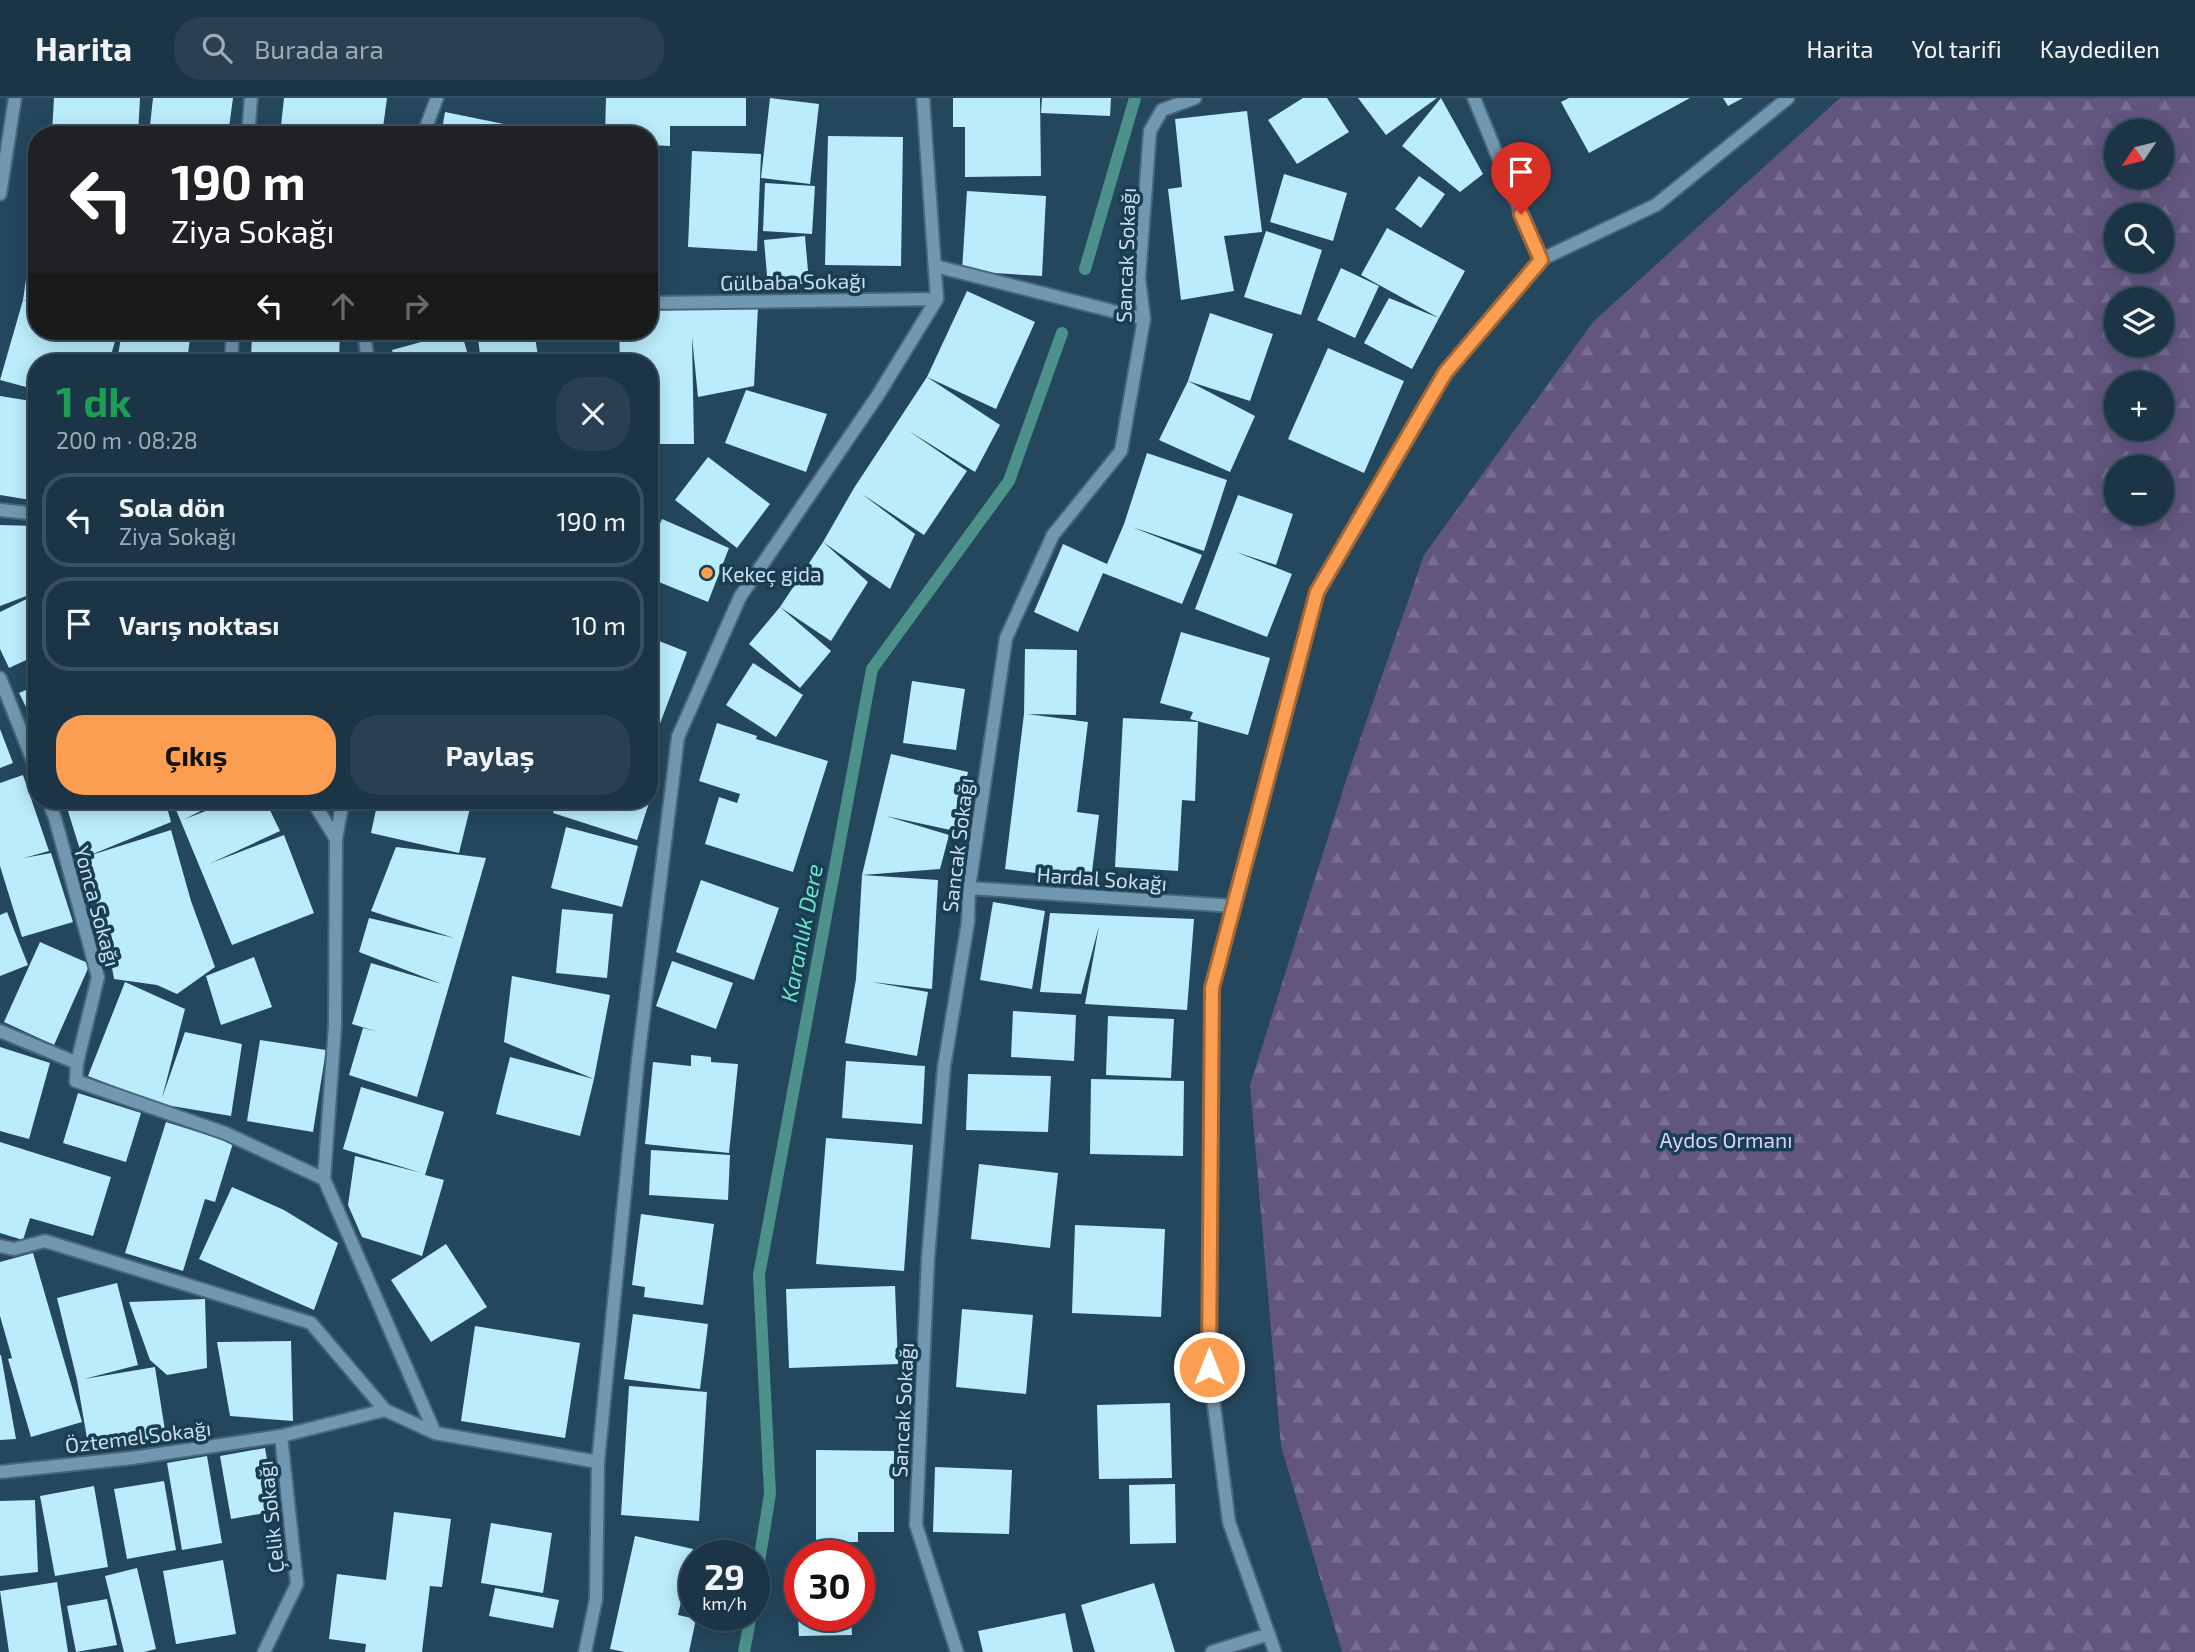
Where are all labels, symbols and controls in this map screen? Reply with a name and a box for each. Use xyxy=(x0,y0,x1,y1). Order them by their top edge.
search box xyxy=(174,17,664,80)
text: Harita xyxy=(35,28,132,68)
icon: search xyxy=(198,29,236,67)
text: Burada ara xyxy=(254,33,384,64)
text: Harita xyxy=(1806,34,1874,63)
text: Yol tarifi xyxy=(1912,34,2002,63)
text: Kaydedilen xyxy=(2040,34,2160,63)
north arrow xyxy=(2104,119,2174,189)
map controls xyxy=(2104,119,2174,525)
pin xyxy=(1491,142,1551,214)
text: 190 m xyxy=(171,151,306,210)
icon: arrive xyxy=(1502,153,1540,191)
icon: left xyxy=(56,154,147,245)
street label: Sancak Sokağı xyxy=(1110,187,1140,323)
button: search xyxy=(2104,203,2174,273)
text: Ziya Sokağı xyxy=(171,211,334,249)
street label: Gülbaba Sokağı xyxy=(720,267,866,295)
icon: left xyxy=(251,287,289,325)
icon: ahead xyxy=(324,287,362,325)
icon: right xyxy=(397,287,435,325)
button: layers xyxy=(2104,287,2174,357)
button: + xyxy=(2104,371,2174,441)
text: 1 dk xyxy=(56,375,132,425)
button: close xyxy=(556,377,630,451)
text: 200 m · 08:28 xyxy=(56,426,198,454)
button: − xyxy=(2104,455,2174,525)
text: Sola dön xyxy=(119,491,225,522)
icon: left xyxy=(60,501,98,539)
text: 190 m xyxy=(557,505,626,536)
text: Ziya Sokağı xyxy=(119,522,236,550)
place label: Kekeç gida xyxy=(721,561,822,588)
marker: Kekeç gida xyxy=(699,565,715,581)
icon: arrive xyxy=(60,605,98,643)
text: Varış noktası xyxy=(119,609,279,640)
text: 10 m xyxy=(571,609,626,640)
button: Çıkış xyxy=(56,715,336,795)
button: Paylaş xyxy=(350,715,630,795)
street label: Sancak Sokağı xyxy=(936,776,978,914)
street label: Yonca Sokağı xyxy=(70,843,126,969)
water label: Karanlık Dere xyxy=(774,861,828,1005)
street label: Hardal Sokağı xyxy=(1036,861,1168,895)
park label: Aydos Ormanı xyxy=(1660,1127,1792,1152)
position arrow xyxy=(1172,1330,1246,1404)
street label: Sancak Sokağı xyxy=(886,1342,918,1478)
street label: Öztemel Sokağı xyxy=(64,1415,212,1457)
street label: Çelik Sokağı xyxy=(252,1459,290,1574)
speed limit sign: 30 xyxy=(784,1540,875,1631)
text: 29 xyxy=(704,1555,745,1597)
text: km/h xyxy=(702,1592,747,1614)

